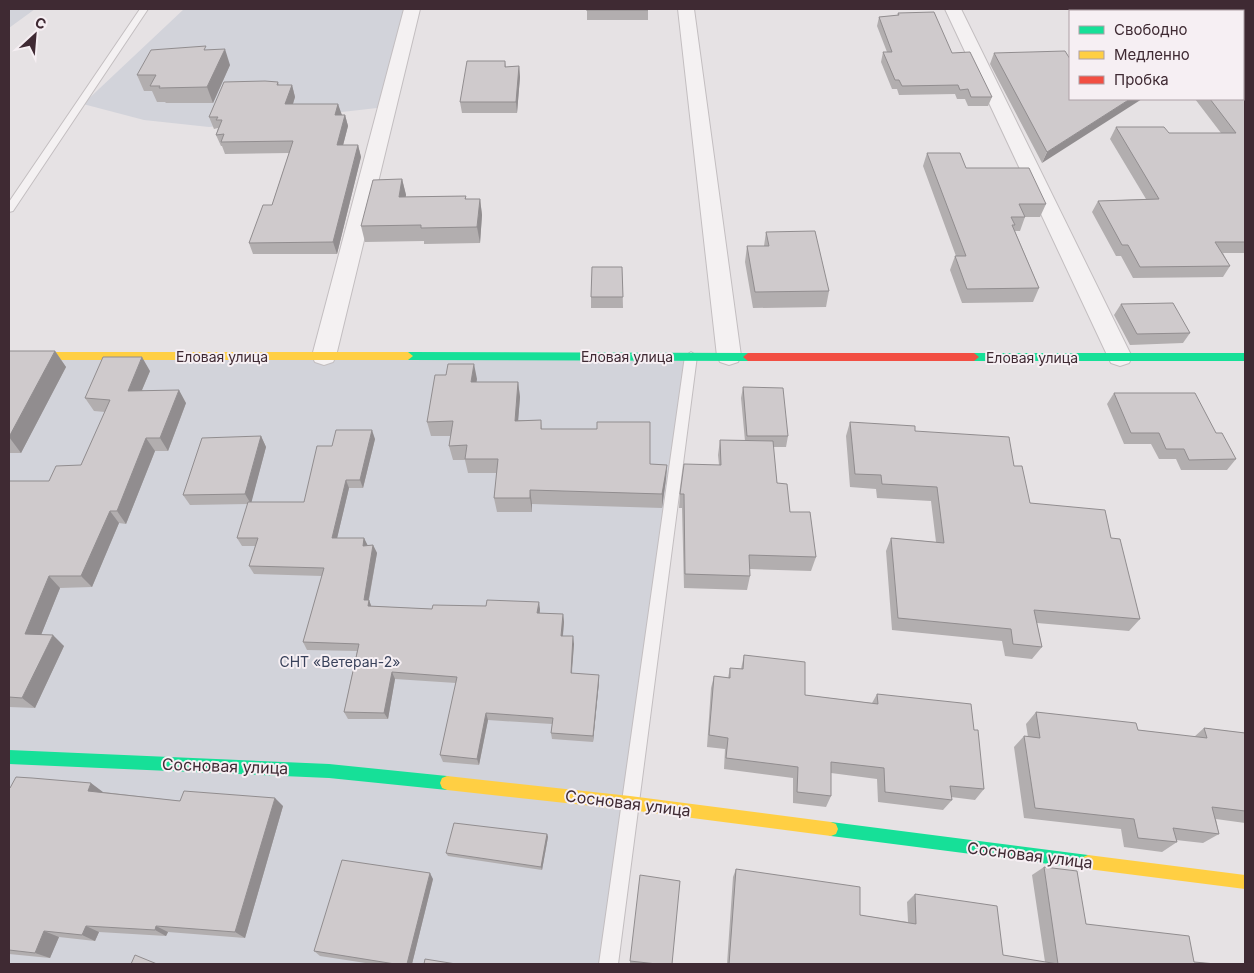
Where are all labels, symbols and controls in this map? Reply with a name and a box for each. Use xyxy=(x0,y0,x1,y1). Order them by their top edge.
north arrow xyxy=(10,10,60,60)
legend xyxy=(1069,10,1244,100)
text: С xyxy=(33,13,49,33)
text: Свободно xyxy=(1114,20,1188,39)
text: Медленно xyxy=(1114,45,1190,64)
text: Пробка xyxy=(1114,70,1169,89)
street label: Еловая улица xyxy=(176,348,268,365)
street label: Еловая улица xyxy=(581,348,673,365)
street label: Еловая улица xyxy=(986,349,1078,366)
park label: СНТ «Ветеран-2» xyxy=(279,653,401,670)
street label: Сосновая улица xyxy=(162,754,288,778)
street label: Сосновая улица xyxy=(564,785,692,821)
street label: Сосновая улица xyxy=(966,837,1094,873)

